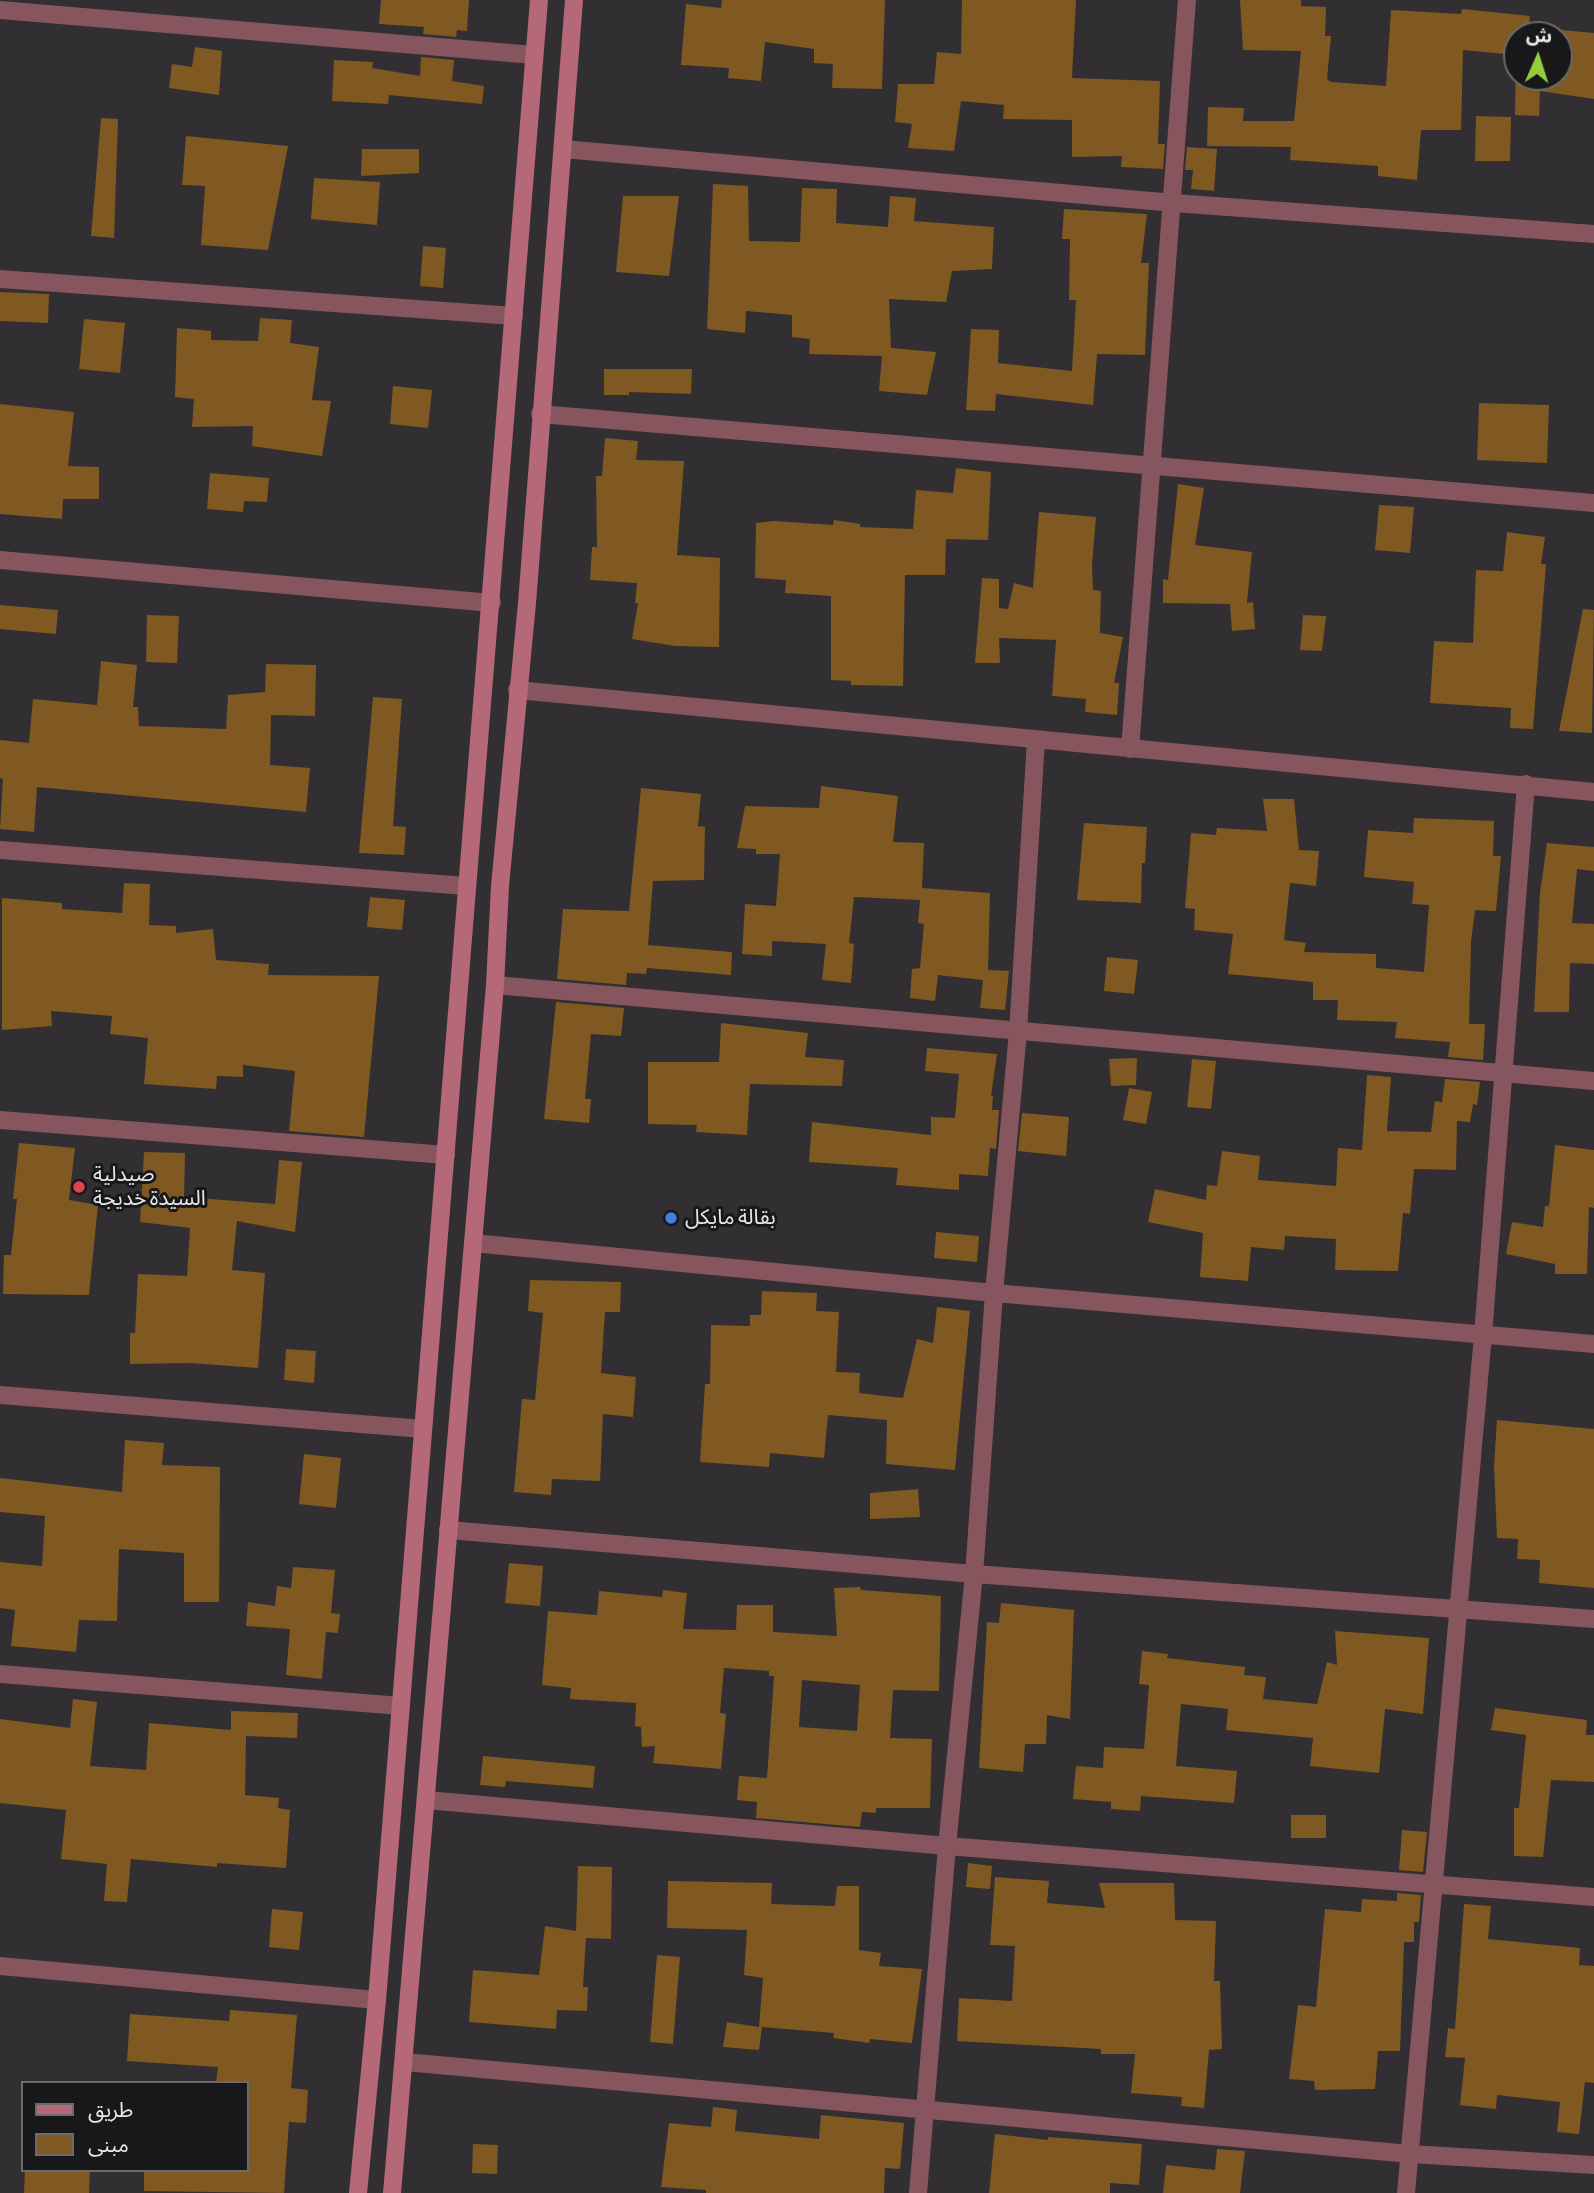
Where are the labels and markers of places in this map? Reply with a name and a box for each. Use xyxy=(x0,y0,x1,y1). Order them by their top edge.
place label: صيدلية السيدة خديجة xyxy=(93,1162,206,1212)
marker: صيدلية السيدة خديجة xyxy=(71,1179,87,1195)
place label: بقالة مايكل xyxy=(685,1205,776,1231)
marker: بقالة مايكل xyxy=(663,1210,679,1226)

